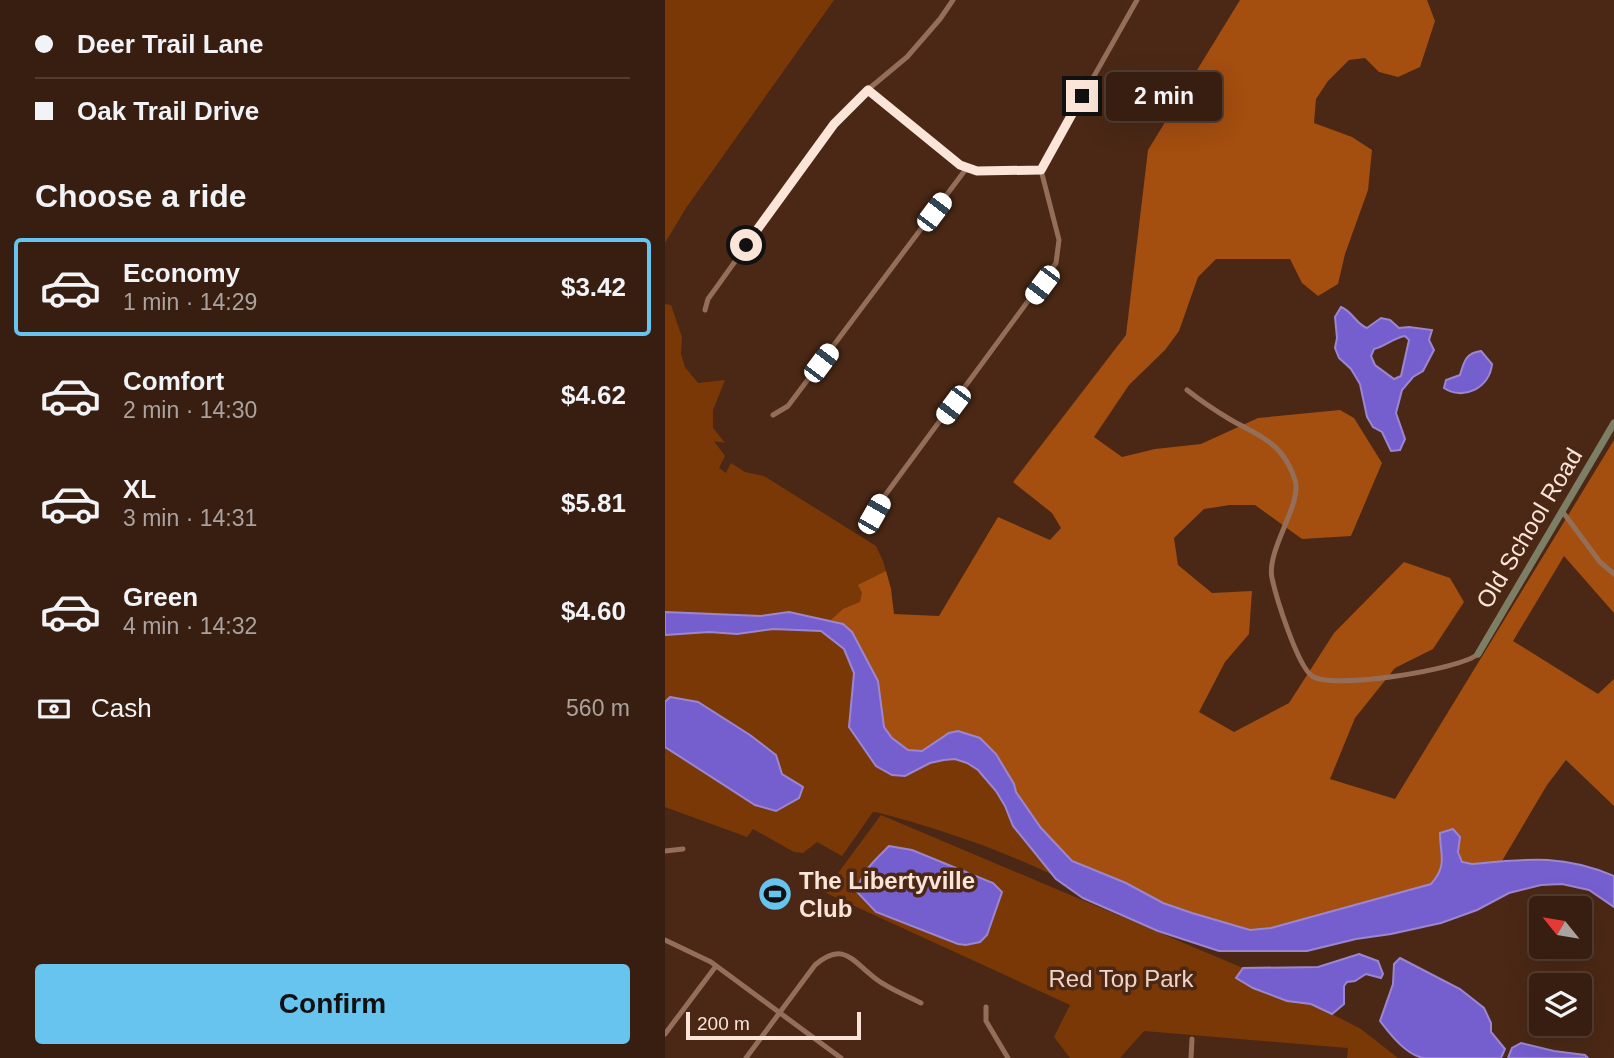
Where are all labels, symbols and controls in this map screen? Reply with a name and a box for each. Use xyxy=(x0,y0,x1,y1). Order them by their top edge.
text: Deer Trail Lane xyxy=(77,29,263,59)
callout: 2 min xyxy=(1107,72,1222,120)
route end xyxy=(1066,80,1098,112)
text: 2 min xyxy=(1134,83,1194,109)
text: Oak Trail Drive xyxy=(77,96,259,126)
text: Choose a ride xyxy=(35,178,247,214)
car xyxy=(913,189,956,235)
route start xyxy=(730,229,762,261)
icon: car xyxy=(39,256,102,319)
text: Economy xyxy=(123,258,240,288)
car xyxy=(1021,262,1064,308)
text: $3.42 xyxy=(561,272,626,302)
text: 1 min · 14:29 xyxy=(123,289,257,315)
car xyxy=(800,340,843,386)
icon: car xyxy=(39,364,102,427)
text: Comfort xyxy=(123,366,224,396)
text: $4.62 xyxy=(561,380,626,410)
car xyxy=(932,382,975,428)
text: 2 min · 14:30 xyxy=(123,397,257,423)
street label: Old School Road xyxy=(1471,443,1587,613)
icon: car xyxy=(39,472,102,535)
text: XL xyxy=(123,474,156,504)
text: $5.81 xyxy=(561,488,626,518)
car xyxy=(855,491,894,537)
text: 3 min · 14:31 xyxy=(123,505,257,531)
icon: car xyxy=(39,580,102,643)
text: Green xyxy=(123,582,198,612)
text: $4.60 xyxy=(561,596,626,626)
text: 4 min · 14:32 xyxy=(123,613,257,639)
icon: cash xyxy=(35,690,73,728)
text: Cash xyxy=(91,693,152,723)
text: 560 m xyxy=(566,695,630,721)
place label: The Libertyville Club xyxy=(799,867,975,922)
sports icon: The Libertyville Club xyxy=(756,875,794,913)
north arrow xyxy=(1529,896,1593,959)
map controls xyxy=(1529,896,1592,1036)
button: Confirm xyxy=(35,964,630,1044)
park label: Red Top Park xyxy=(1049,965,1194,992)
button: layers xyxy=(1529,973,1592,1036)
scale bar xyxy=(686,1009,861,1041)
text: 200 m xyxy=(697,1013,750,1034)

